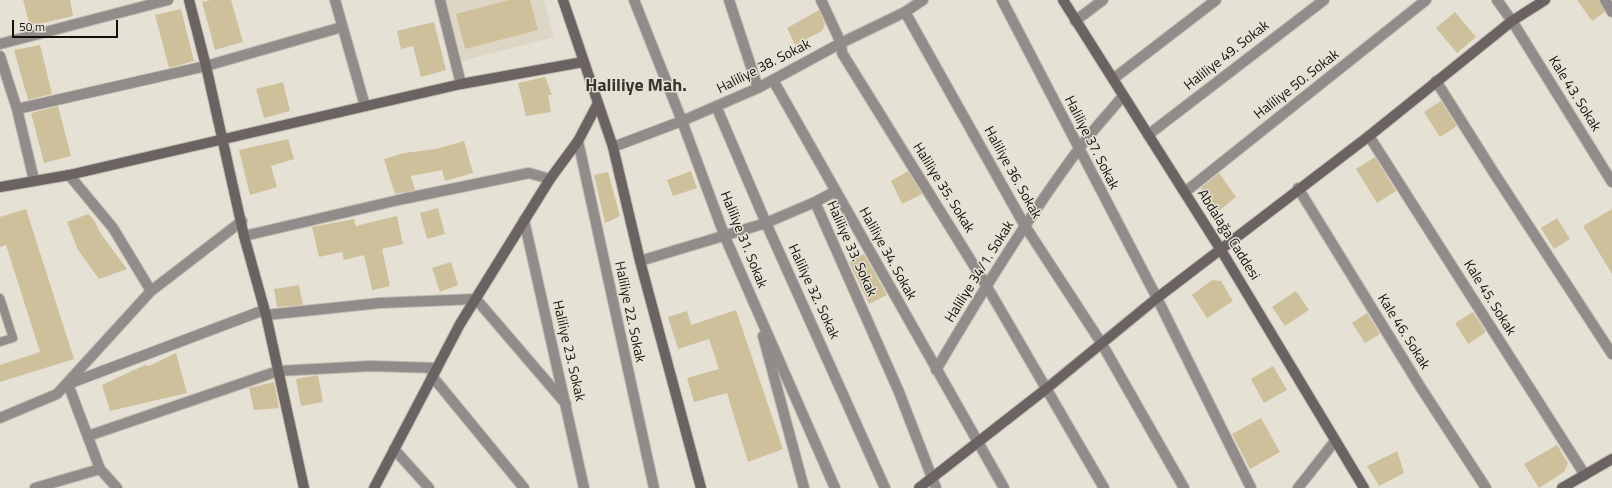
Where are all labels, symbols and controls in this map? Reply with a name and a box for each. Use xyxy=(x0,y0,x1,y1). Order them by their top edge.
scale bar xyxy=(14,12,120,38)
text: 50 m xyxy=(19,17,45,36)
street label: Haliliye 49. Sokak xyxy=(1181,18,1273,94)
street label: Haliliye 38. Sokak xyxy=(714,36,814,98)
street label: Haliliye 50. Sokak xyxy=(1251,47,1343,123)
street label: Kale 43. Sokak xyxy=(1544,53,1604,135)
district label: Haliliye Mah. xyxy=(585,76,687,98)
street label: Haliliye 37. Sokak xyxy=(1060,93,1122,193)
street label: Haliliye 36. Sokak xyxy=(980,124,1044,222)
street label: Haliliye 35. Sokak xyxy=(909,140,977,236)
street label: Abdalağa Caddesi xyxy=(1193,187,1263,283)
street label: Haliliye 31. Sokak xyxy=(716,189,770,291)
street label: Haliliye 33. Sokak xyxy=(822,199,880,299)
street label: Haliliye 34. Sokak xyxy=(855,205,919,303)
street label: Haliliye 34/1. Sokak xyxy=(942,218,1018,326)
street label: Haliliye 32. Sokak xyxy=(784,242,842,342)
street label: Kale 45. Sokak xyxy=(1459,257,1519,339)
street label: Haliliye 22. Sokak xyxy=(610,260,648,364)
street label: Kale 46. Sokak xyxy=(1373,291,1433,373)
street label: Haliliye 23. Sokak xyxy=(548,299,588,403)

